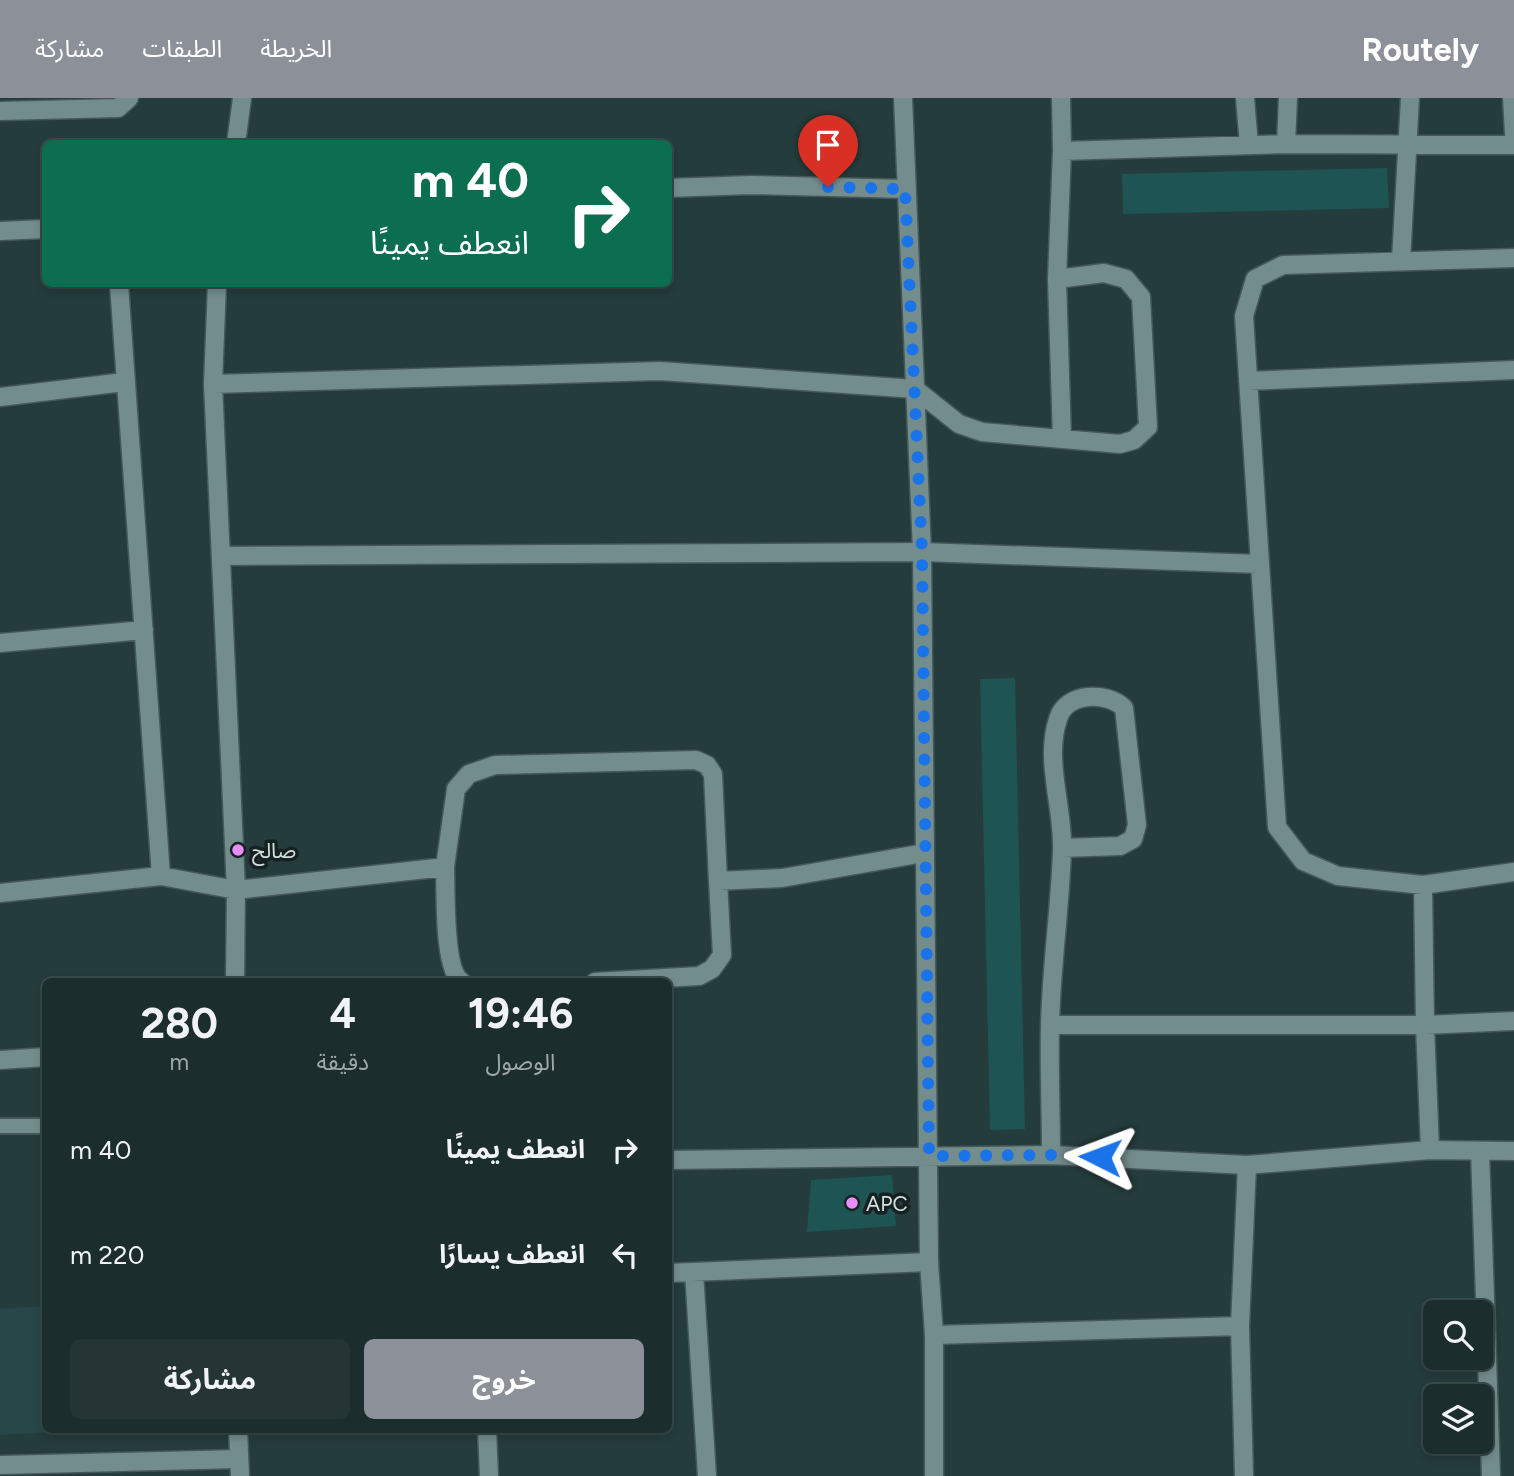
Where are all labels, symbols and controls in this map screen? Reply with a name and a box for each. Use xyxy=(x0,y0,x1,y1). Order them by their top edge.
text: Routely xyxy=(1361,30,1479,69)
text: مشاركة xyxy=(35,34,104,63)
text: الطبقات xyxy=(142,34,222,63)
text: الخريطة xyxy=(260,34,332,63)
pin xyxy=(798,115,858,187)
icon: arrive xyxy=(809,126,847,164)
text: 40 m xyxy=(412,150,529,209)
icon: right xyxy=(553,168,644,259)
text: انعطف يمينًا xyxy=(370,224,529,262)
place label: صالح xyxy=(252,838,296,866)
marker: صالح xyxy=(230,842,246,858)
text: 4 xyxy=(330,988,356,1039)
text: 19:46 xyxy=(468,988,573,1039)
text: 280 xyxy=(141,998,218,1049)
text: m xyxy=(170,1048,189,1076)
text: دقيقة xyxy=(317,1048,369,1076)
text: الوصول xyxy=(486,1048,555,1076)
position arrow xyxy=(1063,1120,1137,1194)
icon: right xyxy=(606,1131,644,1169)
text: انعطف يمينًا xyxy=(446,1133,585,1165)
text: 40 m xyxy=(70,1134,131,1166)
place label: APC xyxy=(866,1191,908,1216)
marker: APC xyxy=(844,1195,860,1211)
icon: left xyxy=(606,1236,644,1274)
text: انعطف يسارًا xyxy=(439,1238,585,1270)
text: 220 m xyxy=(70,1239,144,1271)
map controls xyxy=(1423,1300,1493,1454)
button: search xyxy=(1423,1300,1493,1370)
button: مشاركة xyxy=(70,1339,350,1419)
button: خروج xyxy=(364,1339,644,1419)
button: layers xyxy=(1423,1384,1493,1454)

